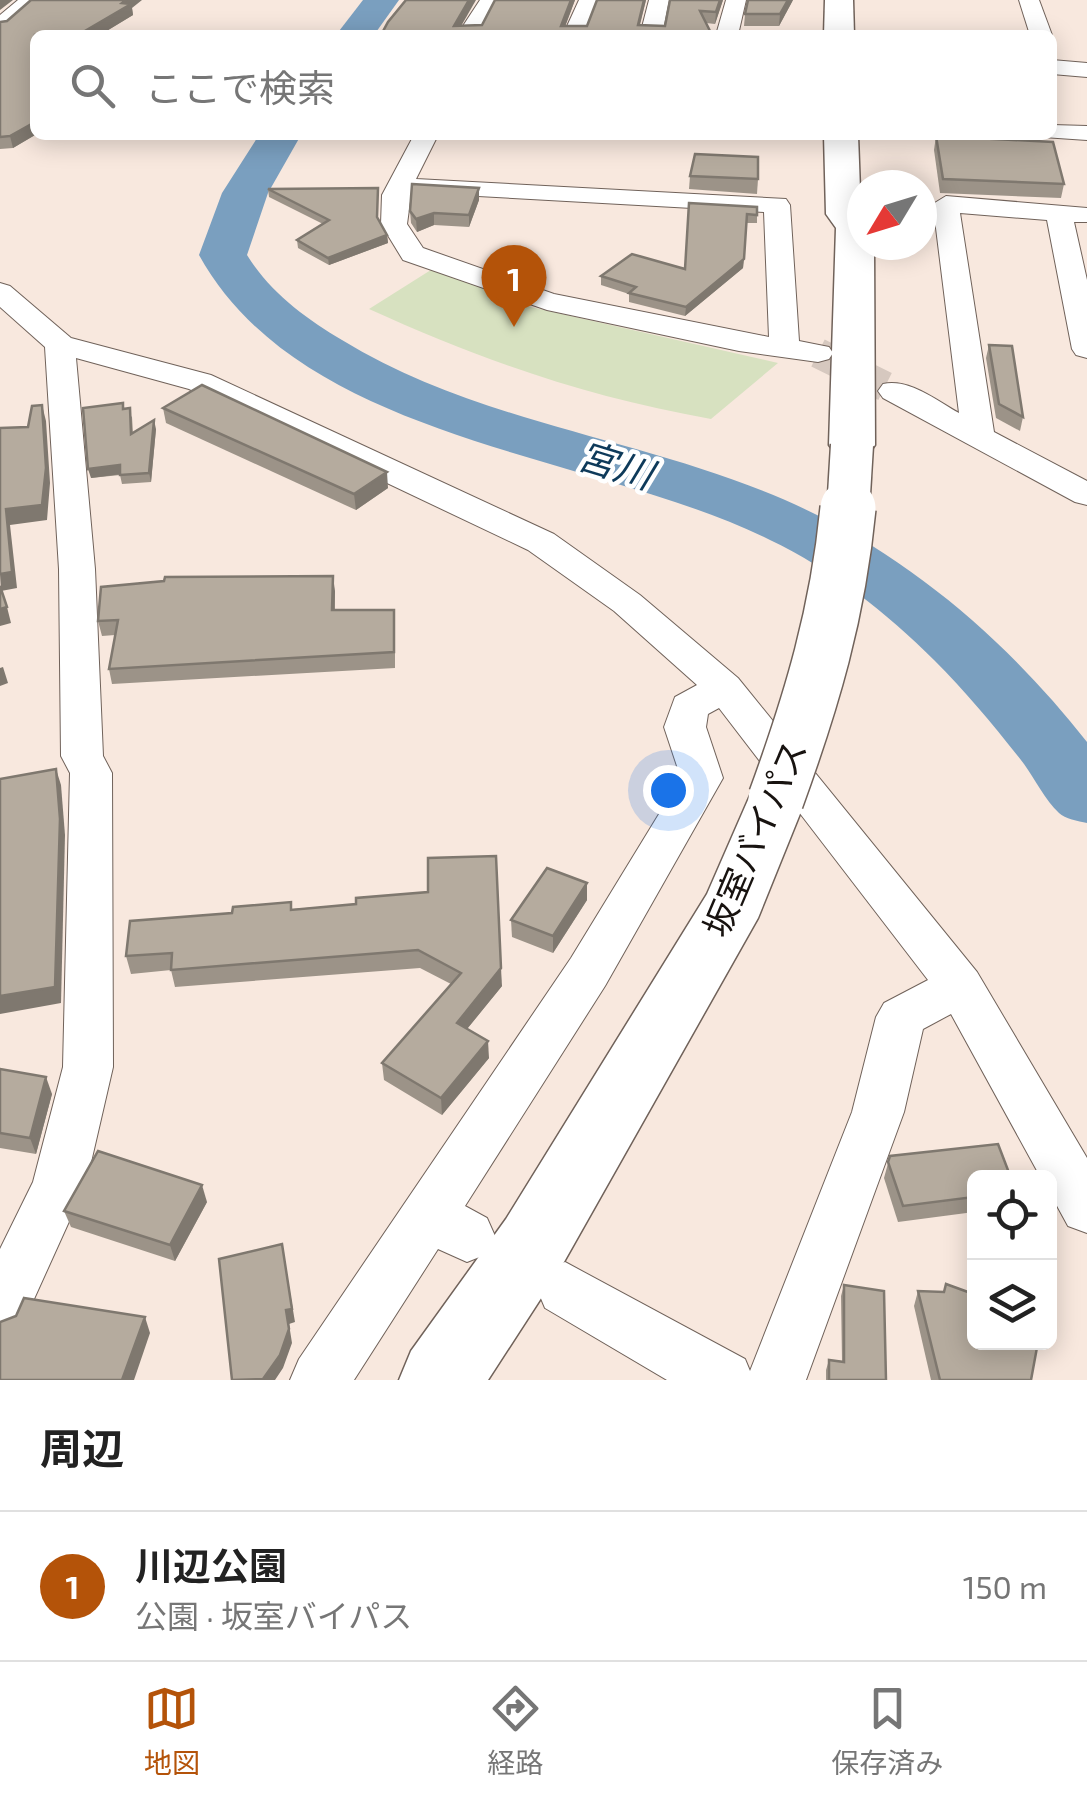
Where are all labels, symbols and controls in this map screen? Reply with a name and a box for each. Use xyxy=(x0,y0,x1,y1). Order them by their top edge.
search box xyxy=(30,30,1057,140)
icon: search xyxy=(65,58,120,113)
text: ここで検索 xyxy=(145,64,335,110)
north arrow xyxy=(847,170,937,260)
pin: 1 xyxy=(482,245,546,327)
water label: 宮川 xyxy=(573,431,663,498)
street label: 坂室バイパス xyxy=(694,733,814,943)
your location xyxy=(643,765,694,816)
map controls xyxy=(967,1170,1057,1350)
button: locate xyxy=(967,1170,1057,1260)
button: layers xyxy=(967,1260,1057,1350)
text: 周辺 xyxy=(40,1422,124,1472)
text: 川辺公園 xyxy=(135,1542,287,1588)
text: 1 xyxy=(66,1567,79,1605)
text: 150 m xyxy=(963,1567,1047,1605)
text: 公園 · 坂室バイパス xyxy=(135,1596,412,1634)
tab: 地図 xyxy=(144,1681,200,1781)
tab: 経路 xyxy=(487,1681,543,1781)
tab: 保存済み xyxy=(831,1681,943,1781)

